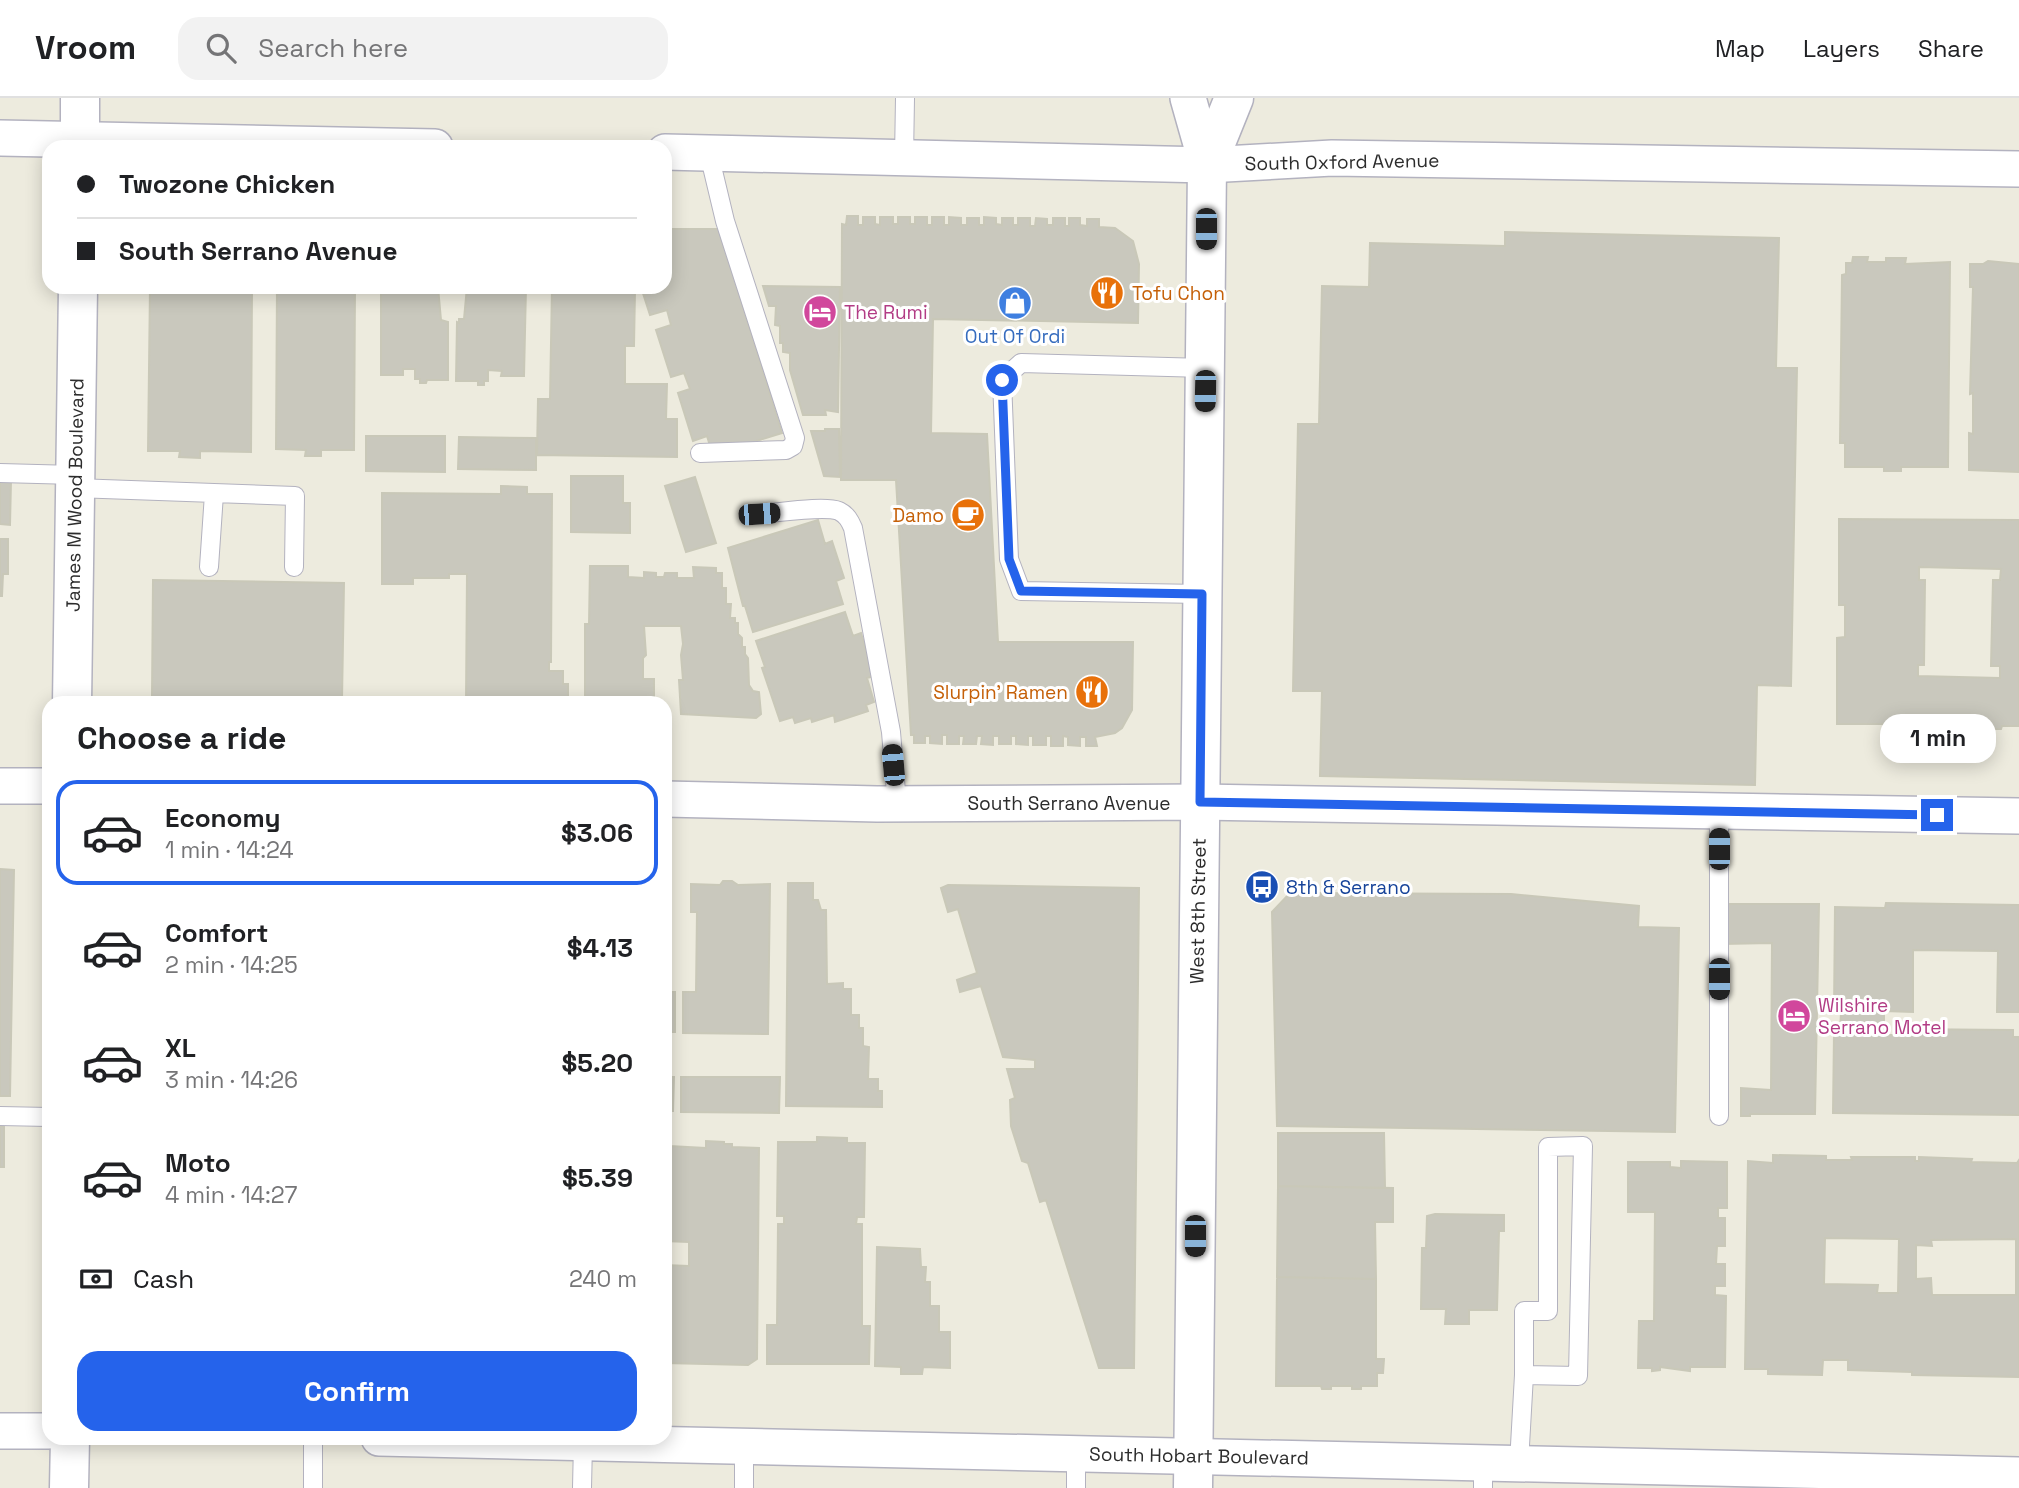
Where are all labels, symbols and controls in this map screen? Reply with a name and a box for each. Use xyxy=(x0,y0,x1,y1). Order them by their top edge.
search box xyxy=(178,17,668,80)
text: Vroom xyxy=(35,27,136,69)
icon: search xyxy=(202,29,240,67)
text: Search here xyxy=(258,31,408,65)
text: Map xyxy=(1715,33,1765,64)
text: Layers xyxy=(1803,33,1880,64)
text: Share xyxy=(1918,33,1984,64)
street label: South Oxford Avenue xyxy=(1244,148,1440,176)
text: Twozone Chicken xyxy=(119,167,335,201)
car xyxy=(1196,208,1217,250)
text: South Serrano Avenue xyxy=(119,234,397,268)
restaurant icon: Tofu Chon xyxy=(1088,274,1126,312)
place label: Tofu Chon xyxy=(1132,281,1225,306)
shop icon: Out Of Ordi xyxy=(996,284,1034,322)
hotel icon: The Rumi xyxy=(801,293,839,331)
place label: The Rumi xyxy=(844,300,928,325)
place label: Out Of Ordi xyxy=(965,324,1065,349)
route start xyxy=(986,364,1018,396)
car xyxy=(1195,370,1216,412)
street label: James M Wood Boulevard xyxy=(60,378,90,612)
cafe icon: Damo xyxy=(949,496,987,534)
car xyxy=(738,502,781,526)
place label: Damo xyxy=(892,503,944,528)
restaurant icon: Slurpin' Ramen xyxy=(1073,673,1111,711)
place label: Slurpin' Ramen xyxy=(933,680,1068,705)
callout: 1 min xyxy=(1879,714,1995,762)
text: Choose a ride xyxy=(77,718,287,758)
text: 1 min xyxy=(1910,723,1966,753)
car xyxy=(881,743,906,787)
street label: South Serrano Avenue xyxy=(967,791,1171,816)
route end xyxy=(1921,799,1953,831)
icon: car xyxy=(81,801,144,864)
text: Economy xyxy=(165,801,281,835)
text: $3.06 xyxy=(561,816,633,850)
car xyxy=(1709,828,1730,870)
text: 1 min · 14:24 xyxy=(165,835,294,865)
street label: West 8th Street xyxy=(1184,838,1212,984)
bus stop icon: 8th & Serrano xyxy=(1243,868,1281,906)
place label: 8th & Serrano xyxy=(1286,875,1411,900)
icon: car xyxy=(81,916,144,979)
text: Comfort xyxy=(165,916,268,950)
text: $4.13 xyxy=(567,931,633,965)
text: 2 min · 14:25 xyxy=(165,950,298,980)
car xyxy=(1709,958,1730,1000)
place label: Wilshire Serrano Motel xyxy=(1818,993,1946,1040)
hotel icon: Wilshire Serrano Motel xyxy=(1775,997,1813,1035)
icon: car xyxy=(81,1031,144,1094)
text: XL xyxy=(165,1031,196,1065)
text: $5.20 xyxy=(562,1046,633,1080)
text: 3 min · 14:26 xyxy=(165,1065,298,1095)
icon: car xyxy=(81,1146,144,1209)
text: Moto xyxy=(165,1146,231,1180)
text: $5.39 xyxy=(562,1161,633,1195)
text: 4 min · 14:27 xyxy=(165,1180,297,1210)
car xyxy=(1185,1215,1206,1257)
icon: cash xyxy=(77,1260,115,1298)
text: Cash xyxy=(133,1262,194,1296)
text: 240 m xyxy=(569,1264,637,1294)
button: Confirm xyxy=(77,1351,637,1431)
street label: South Hobart Boulevard xyxy=(1089,1442,1309,1470)

